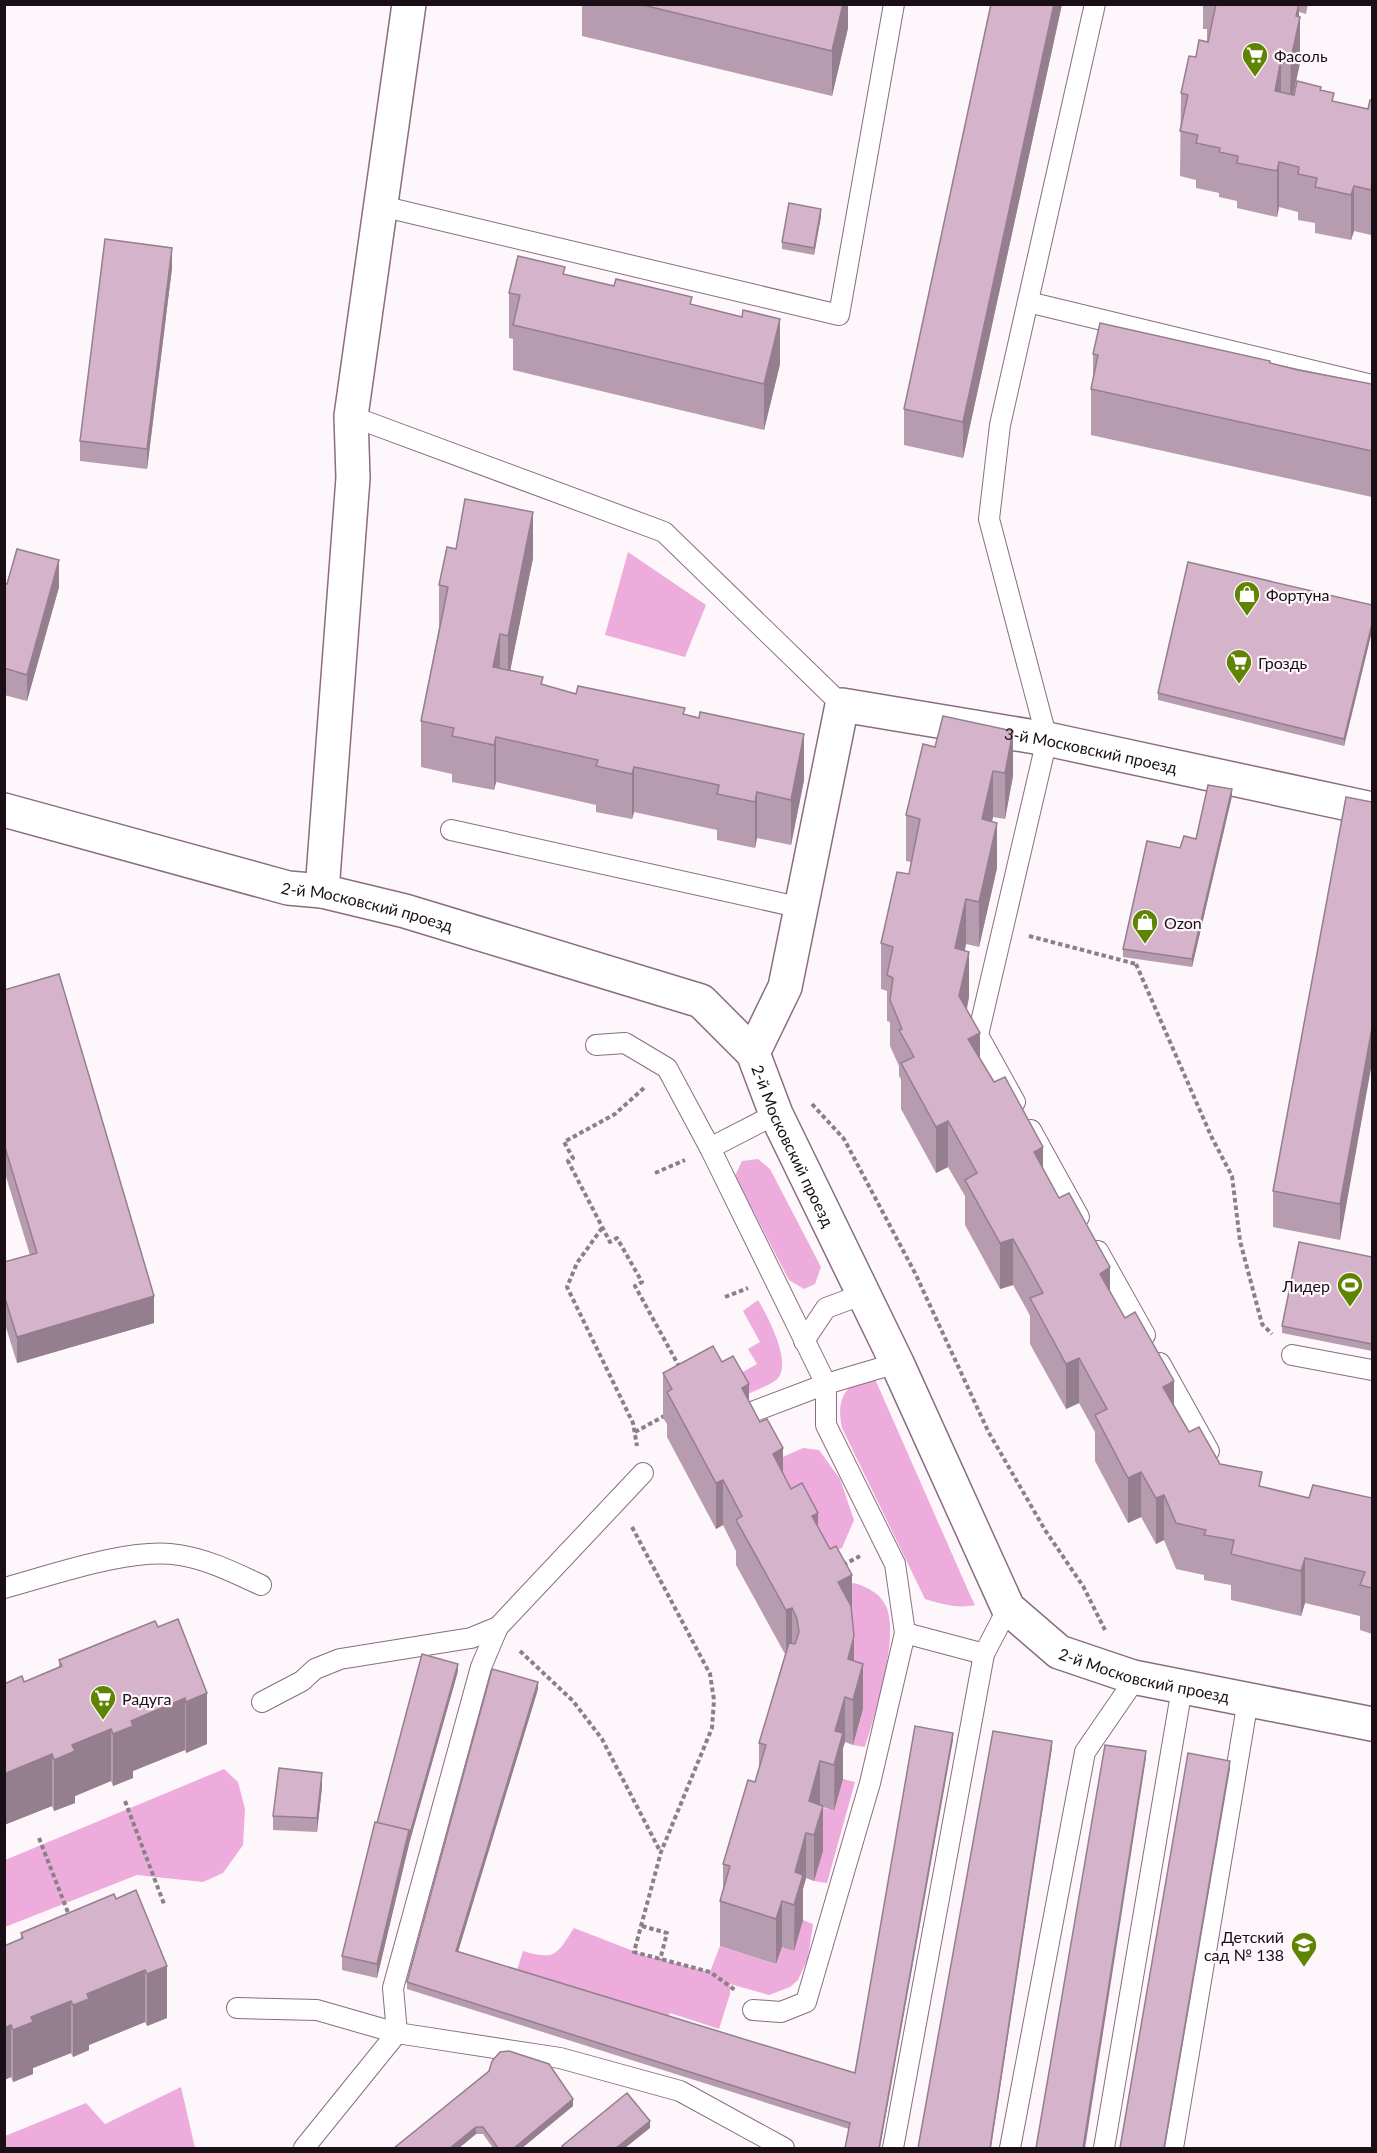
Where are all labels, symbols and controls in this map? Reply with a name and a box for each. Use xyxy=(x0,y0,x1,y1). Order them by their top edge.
supermarket icon: Фасоль xyxy=(1240,40,1270,78)
place label: Фасоль xyxy=(1274,46,1328,65)
shop icon: Фортуна xyxy=(1232,579,1262,617)
place label: Фортуна xyxy=(1266,585,1330,604)
supermarket icon: Гроздь xyxy=(1224,647,1254,685)
place label: Гроздь xyxy=(1258,653,1308,672)
street label: 3-й Московский проезд xyxy=(1003,723,1179,776)
street label: 2-й Московский проезд xyxy=(279,877,456,935)
shop icon: Ozon xyxy=(1130,907,1160,945)
place label: Ozon xyxy=(1164,913,1202,932)
street label: 2-й Московский проезд xyxy=(749,1062,839,1230)
sports icon: Лидер xyxy=(1335,1270,1365,1308)
place label: Лидер xyxy=(1281,1276,1330,1295)
street label: 2-й Московский проезд xyxy=(1057,1643,1232,1705)
supermarket icon: Радуга xyxy=(88,1683,118,1721)
place label: Радуга xyxy=(122,1689,172,1708)
place label: Детский сад № 138 xyxy=(1204,1927,1284,1964)
school or university icon: Детский сад № 138 xyxy=(1289,1930,1319,1968)

